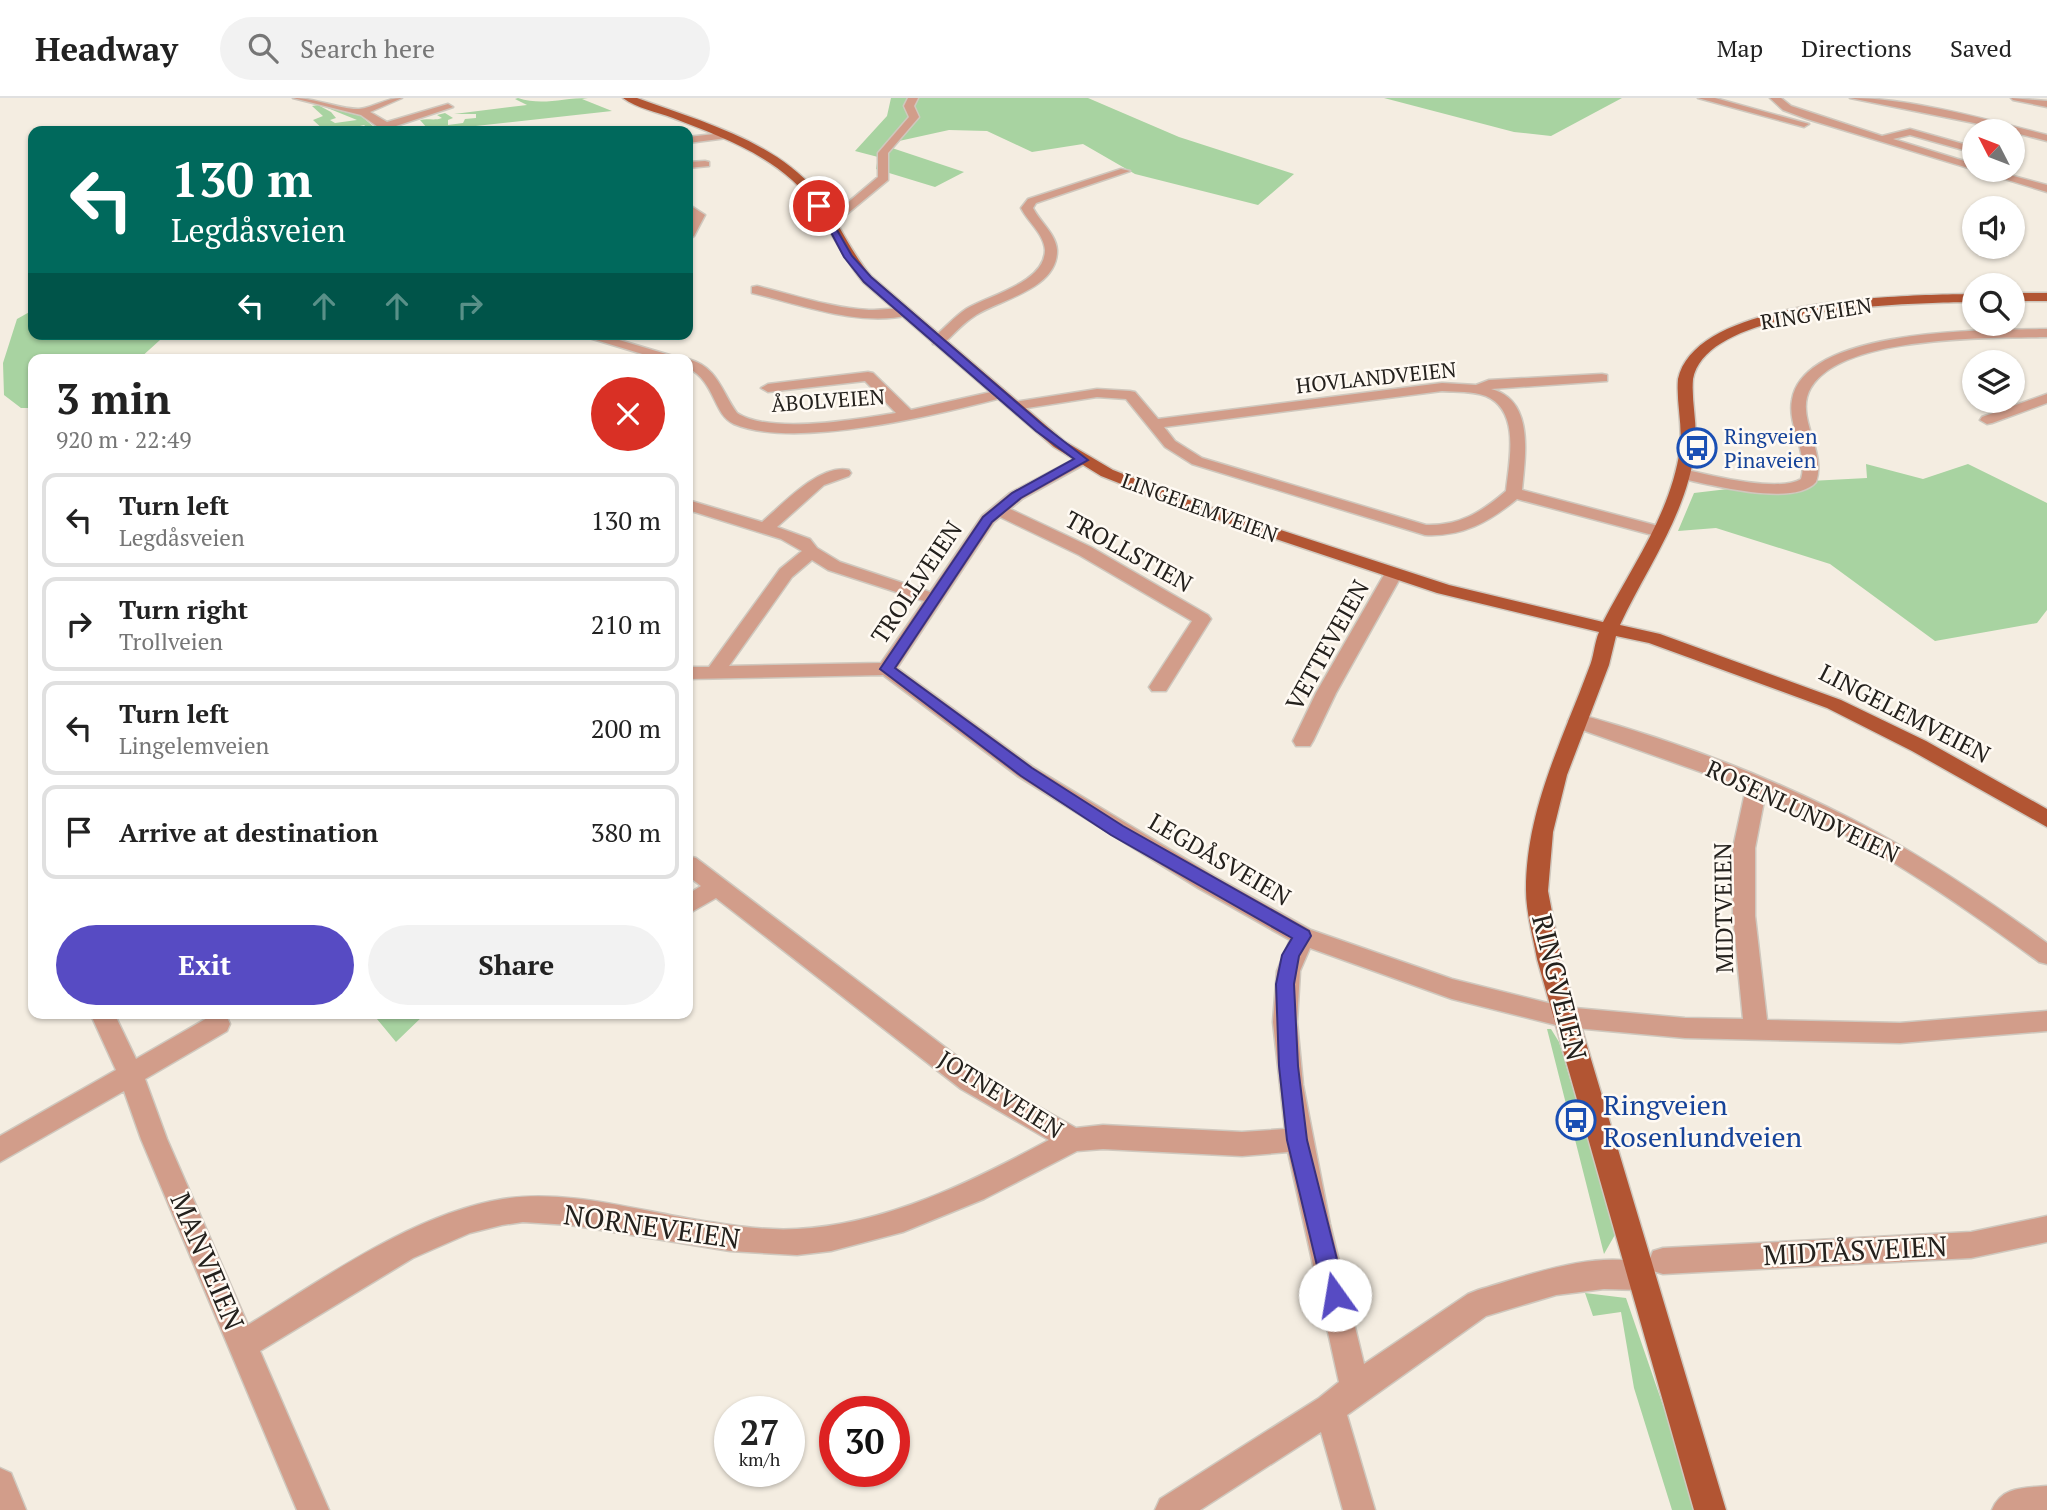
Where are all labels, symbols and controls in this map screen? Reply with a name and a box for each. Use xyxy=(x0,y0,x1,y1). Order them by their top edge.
search box xyxy=(220,17,710,80)
text: Headway xyxy=(35,27,178,70)
icon: search xyxy=(244,29,282,67)
text: Search here xyxy=(300,31,435,65)
text: Map xyxy=(1717,32,1763,64)
text: Directions xyxy=(1801,32,1912,64)
text: Saved xyxy=(1950,32,2012,64)
north arrow xyxy=(1962,119,2025,182)
map controls xyxy=(1962,119,2025,413)
text: 130 m xyxy=(171,146,313,211)
icon: left xyxy=(56,154,147,245)
pin xyxy=(789,176,849,236)
icon: arrive xyxy=(800,187,838,225)
button: sound xyxy=(1962,196,2025,259)
text: Legdåsveien xyxy=(171,209,346,251)
button: search xyxy=(1962,273,2025,336)
icon: left xyxy=(232,287,270,325)
icon: ahead xyxy=(305,287,343,325)
icon: ahead xyxy=(378,287,416,325)
icon: right xyxy=(451,287,489,325)
street label: RINGVEIEN xyxy=(1758,290,1874,336)
button: layers xyxy=(1962,350,2025,413)
street label: HOVLANDVEIEN xyxy=(1294,355,1458,399)
text: 3 min xyxy=(56,370,171,426)
button: close xyxy=(591,377,665,451)
street label: ÅBOLVEIEN xyxy=(770,382,886,418)
place label: Ringveien Pinaveien xyxy=(1724,422,1818,474)
text: 920 m · 22:49 xyxy=(56,424,191,455)
bus stop icon: Ringveien Pinaveien xyxy=(1676,427,1718,469)
street label: LINGELEMVEIEN xyxy=(1118,466,1282,548)
text: Turn left xyxy=(119,488,229,522)
icon: left xyxy=(60,501,98,539)
text: 130 m xyxy=(591,503,661,537)
street label: TROLLSTIEN xyxy=(1059,503,1199,599)
street label: TROLLVEIEN xyxy=(863,514,969,650)
text: Legdåsveien xyxy=(119,522,245,553)
street label: VETTEVEIEN xyxy=(1278,574,1376,716)
text: Turn right xyxy=(119,592,248,626)
icon: right xyxy=(60,605,98,643)
text: 210 m xyxy=(591,607,661,641)
text: Trollveien xyxy=(119,626,223,657)
street label: LINGELEMVEIEN xyxy=(1814,656,1996,770)
text: Turn left xyxy=(119,696,229,730)
icon: left xyxy=(60,709,98,747)
text: 200 m xyxy=(591,711,661,745)
text: Lingelemveien xyxy=(119,730,269,761)
street label: ROSENLUNDVEIEN xyxy=(1701,752,1905,870)
street label: LEGDÅSVEIEN xyxy=(1143,805,1297,913)
icon: arrive xyxy=(60,813,98,851)
text: Arrive at destination xyxy=(119,815,378,849)
text: 380 m xyxy=(591,815,661,849)
street label: MIDTVEIEN xyxy=(1706,842,1740,974)
street label: RINGVEIEN xyxy=(1524,910,1596,1064)
button: Exit xyxy=(56,925,354,1005)
button: Share xyxy=(368,925,665,1005)
street label: JOTNEVEIEN xyxy=(932,1043,1070,1145)
place label: Ringveien Rosenlundveien xyxy=(1603,1086,1803,1155)
bus stop icon: Ringveien Rosenlundveien xyxy=(1555,1099,1597,1141)
street label: MANVEIEN xyxy=(162,1187,254,1335)
street label: NORNEVEIEN xyxy=(561,1195,743,1257)
street label: MIDTÅSVEIEN xyxy=(1762,1227,1948,1273)
position arrow xyxy=(1298,1258,1372,1332)
speed limit sign: 30 xyxy=(819,1396,910,1487)
text: 27 xyxy=(740,1409,779,1455)
text: km/h xyxy=(739,1447,780,1471)

